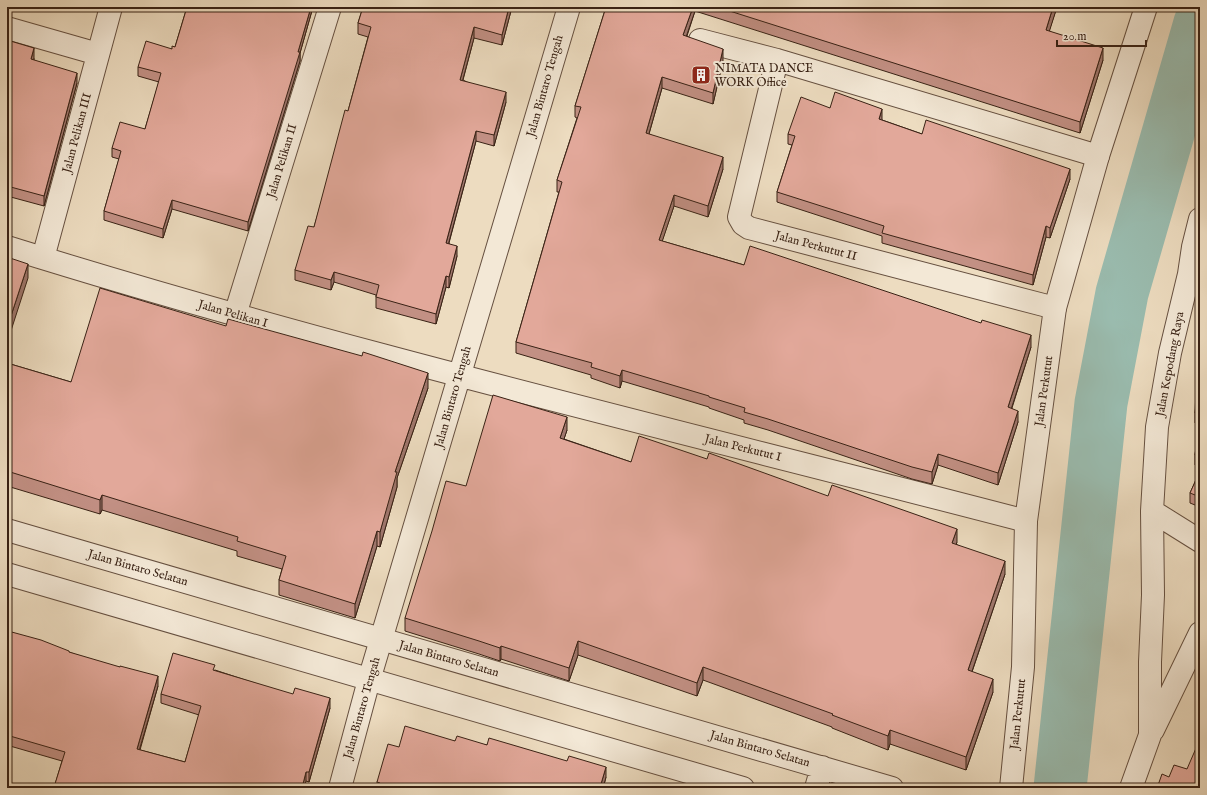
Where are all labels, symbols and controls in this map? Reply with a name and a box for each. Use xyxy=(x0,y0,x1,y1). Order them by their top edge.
scale bar xyxy=(1057,22,1146,48)
text: 20 m xyxy=(1063,29,1086,44)
street label: Jalan Bintaro Tengah xyxy=(523,33,568,141)
place label: NIMATA DANCE WORK Office xyxy=(715,61,813,90)
building icon: NIMATA DANCE WORK Office xyxy=(690,64,712,86)
street label: Jalan Pelikan III xyxy=(59,91,96,177)
street label: Jalan Pelikan II xyxy=(263,122,301,202)
street label: Jalan Perkutut II xyxy=(771,227,858,265)
street label: Jalan Pelikan I xyxy=(194,296,270,332)
street label: Jalan Kepodang Raya xyxy=(1152,309,1189,420)
street label: Jalan Bintaro Tengah xyxy=(431,344,476,452)
street label: Jalan Perkutut xyxy=(1031,355,1057,429)
street label: Jalan Perkutut I xyxy=(701,431,783,466)
street label: Jalan Bintaro Selatan xyxy=(84,546,190,591)
street label: Jalan Bintaro Selatan xyxy=(395,637,501,682)
street label: Jalan Bintaro Tengah xyxy=(340,655,385,763)
street label: Jalan Perkutut xyxy=(1007,678,1030,752)
street label: Jalan Bintaro Selatan xyxy=(706,727,812,772)

